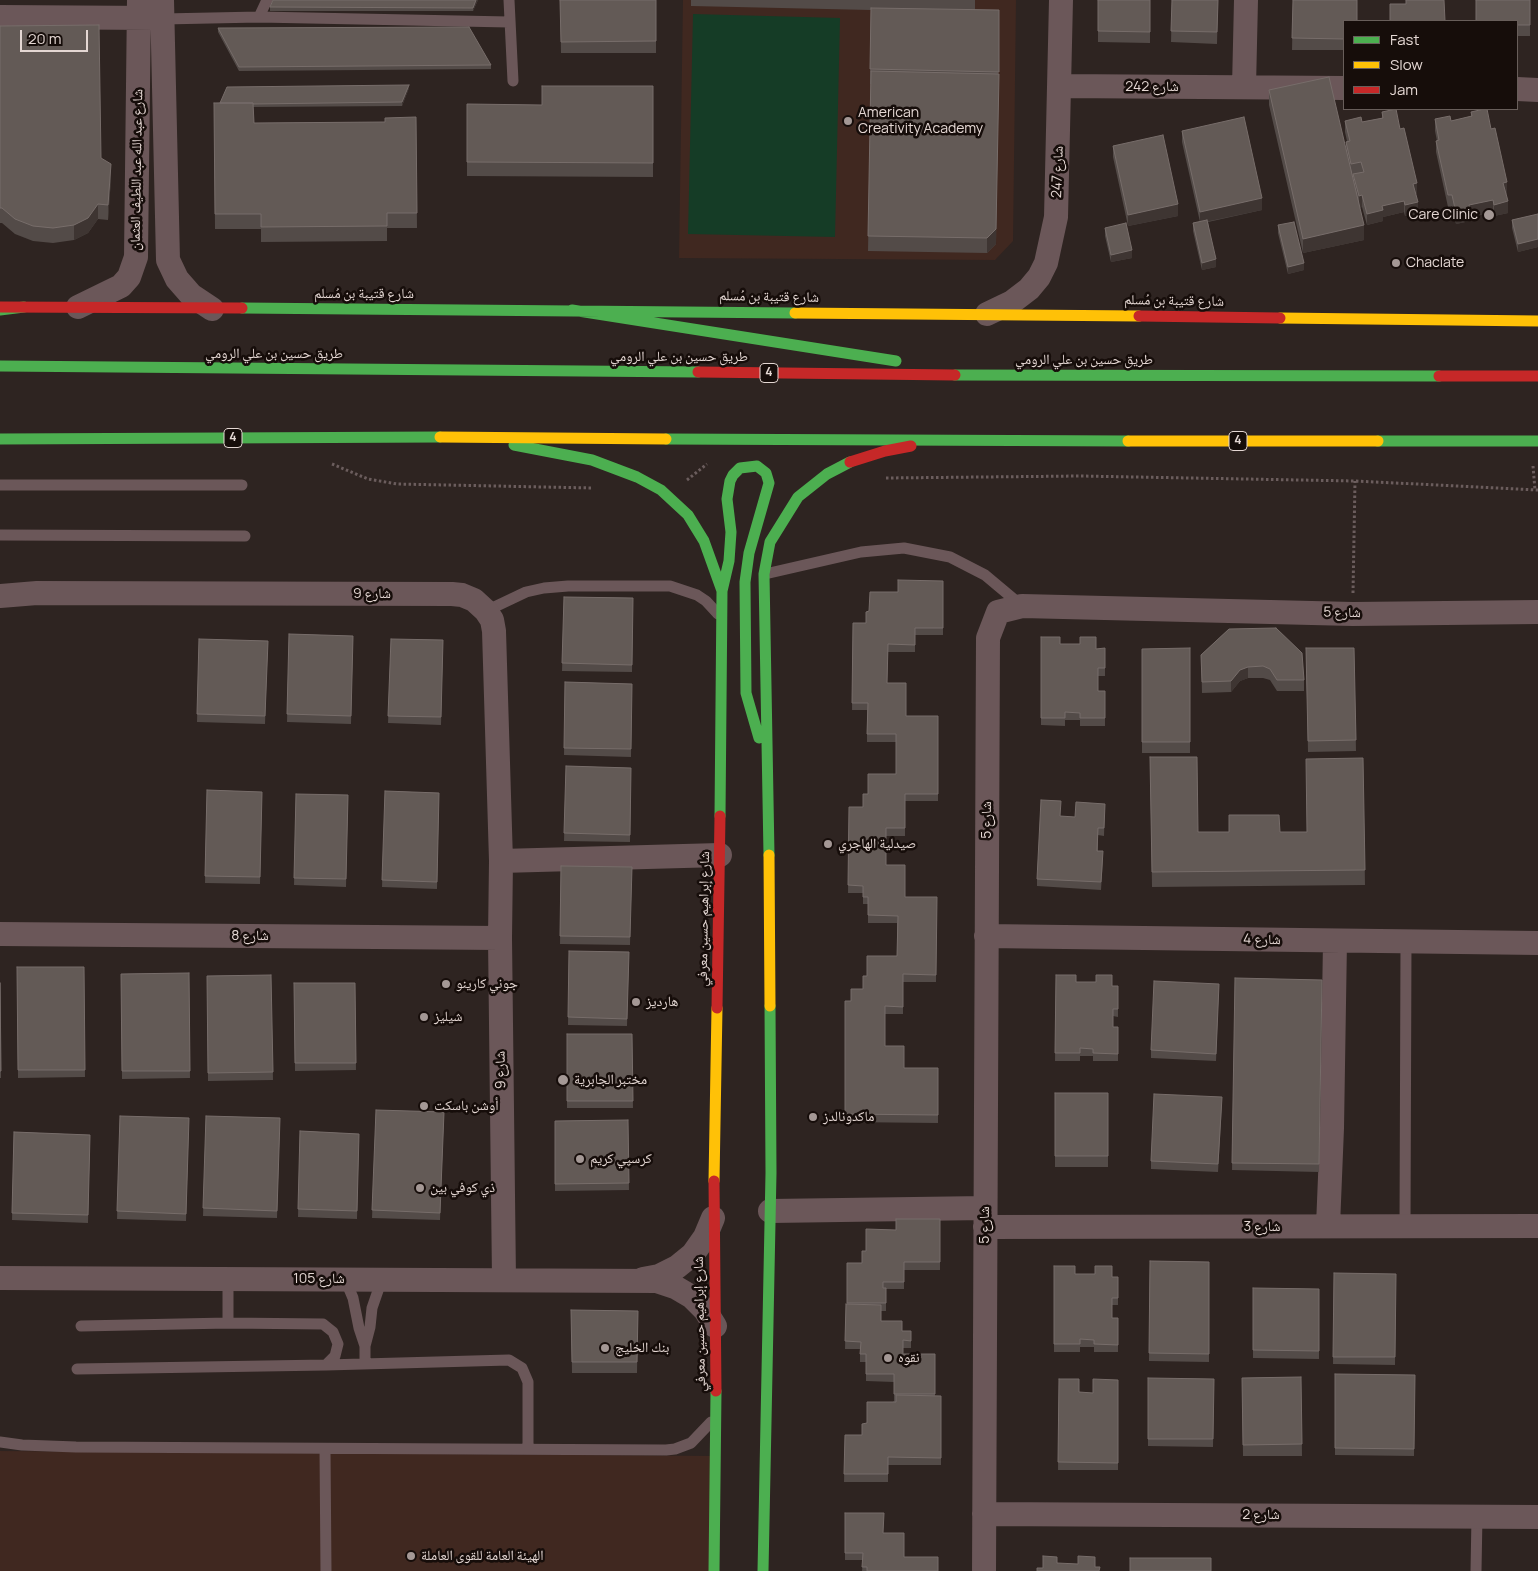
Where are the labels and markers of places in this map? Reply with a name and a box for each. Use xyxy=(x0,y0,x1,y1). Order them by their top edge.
place label: American Creativity Academy xyxy=(858,105,983,138)
marker: American Creativity Academy xyxy=(842,115,854,127)
place label: Care Clinic xyxy=(1408,207,1478,223)
marker: Care Clinic xyxy=(1482,208,1496,222)
place label: Chaclate xyxy=(1406,255,1464,271)
marker: Chaclate xyxy=(1390,257,1402,269)
place label: صيدلية الهاجري xyxy=(838,836,916,852)
marker: صيدلية الهاجري xyxy=(822,838,834,850)
place label: جوني كارينو xyxy=(456,976,518,992)
marker: جوني كارينو xyxy=(440,978,452,990)
place label: هارديز xyxy=(646,994,678,1010)
marker: هارديز xyxy=(630,996,642,1008)
place label: شيليز xyxy=(434,1009,462,1025)
marker: شيليز xyxy=(418,1011,430,1023)
place label: مختبر الجابرية xyxy=(574,1072,647,1088)
marker: مختبر الجابرية xyxy=(556,1073,570,1087)
place label: أوشن باسكت xyxy=(434,1098,499,1114)
marker: أوشن باسكت xyxy=(418,1100,430,1112)
place label: ماكدونالدز xyxy=(823,1109,874,1125)
marker: ماكدونالدز xyxy=(807,1111,819,1123)
place label: كرسپي كريم xyxy=(590,1151,652,1167)
marker: كرسپي كريم xyxy=(574,1153,586,1165)
place label: ذي كوفي بين xyxy=(430,1180,495,1196)
marker: ذي كوفي بين xyxy=(414,1182,426,1194)
place label: بنك الخليج xyxy=(615,1340,669,1356)
marker: بنك الخليج xyxy=(599,1342,611,1354)
place label: نقوه xyxy=(898,1350,920,1366)
marker: نقوه xyxy=(882,1352,894,1364)
place label: الهيئة العامة للقوى العاملة xyxy=(421,1548,544,1564)
marker: الهيئة العامة للقوى العاملة xyxy=(405,1550,417,1562)

